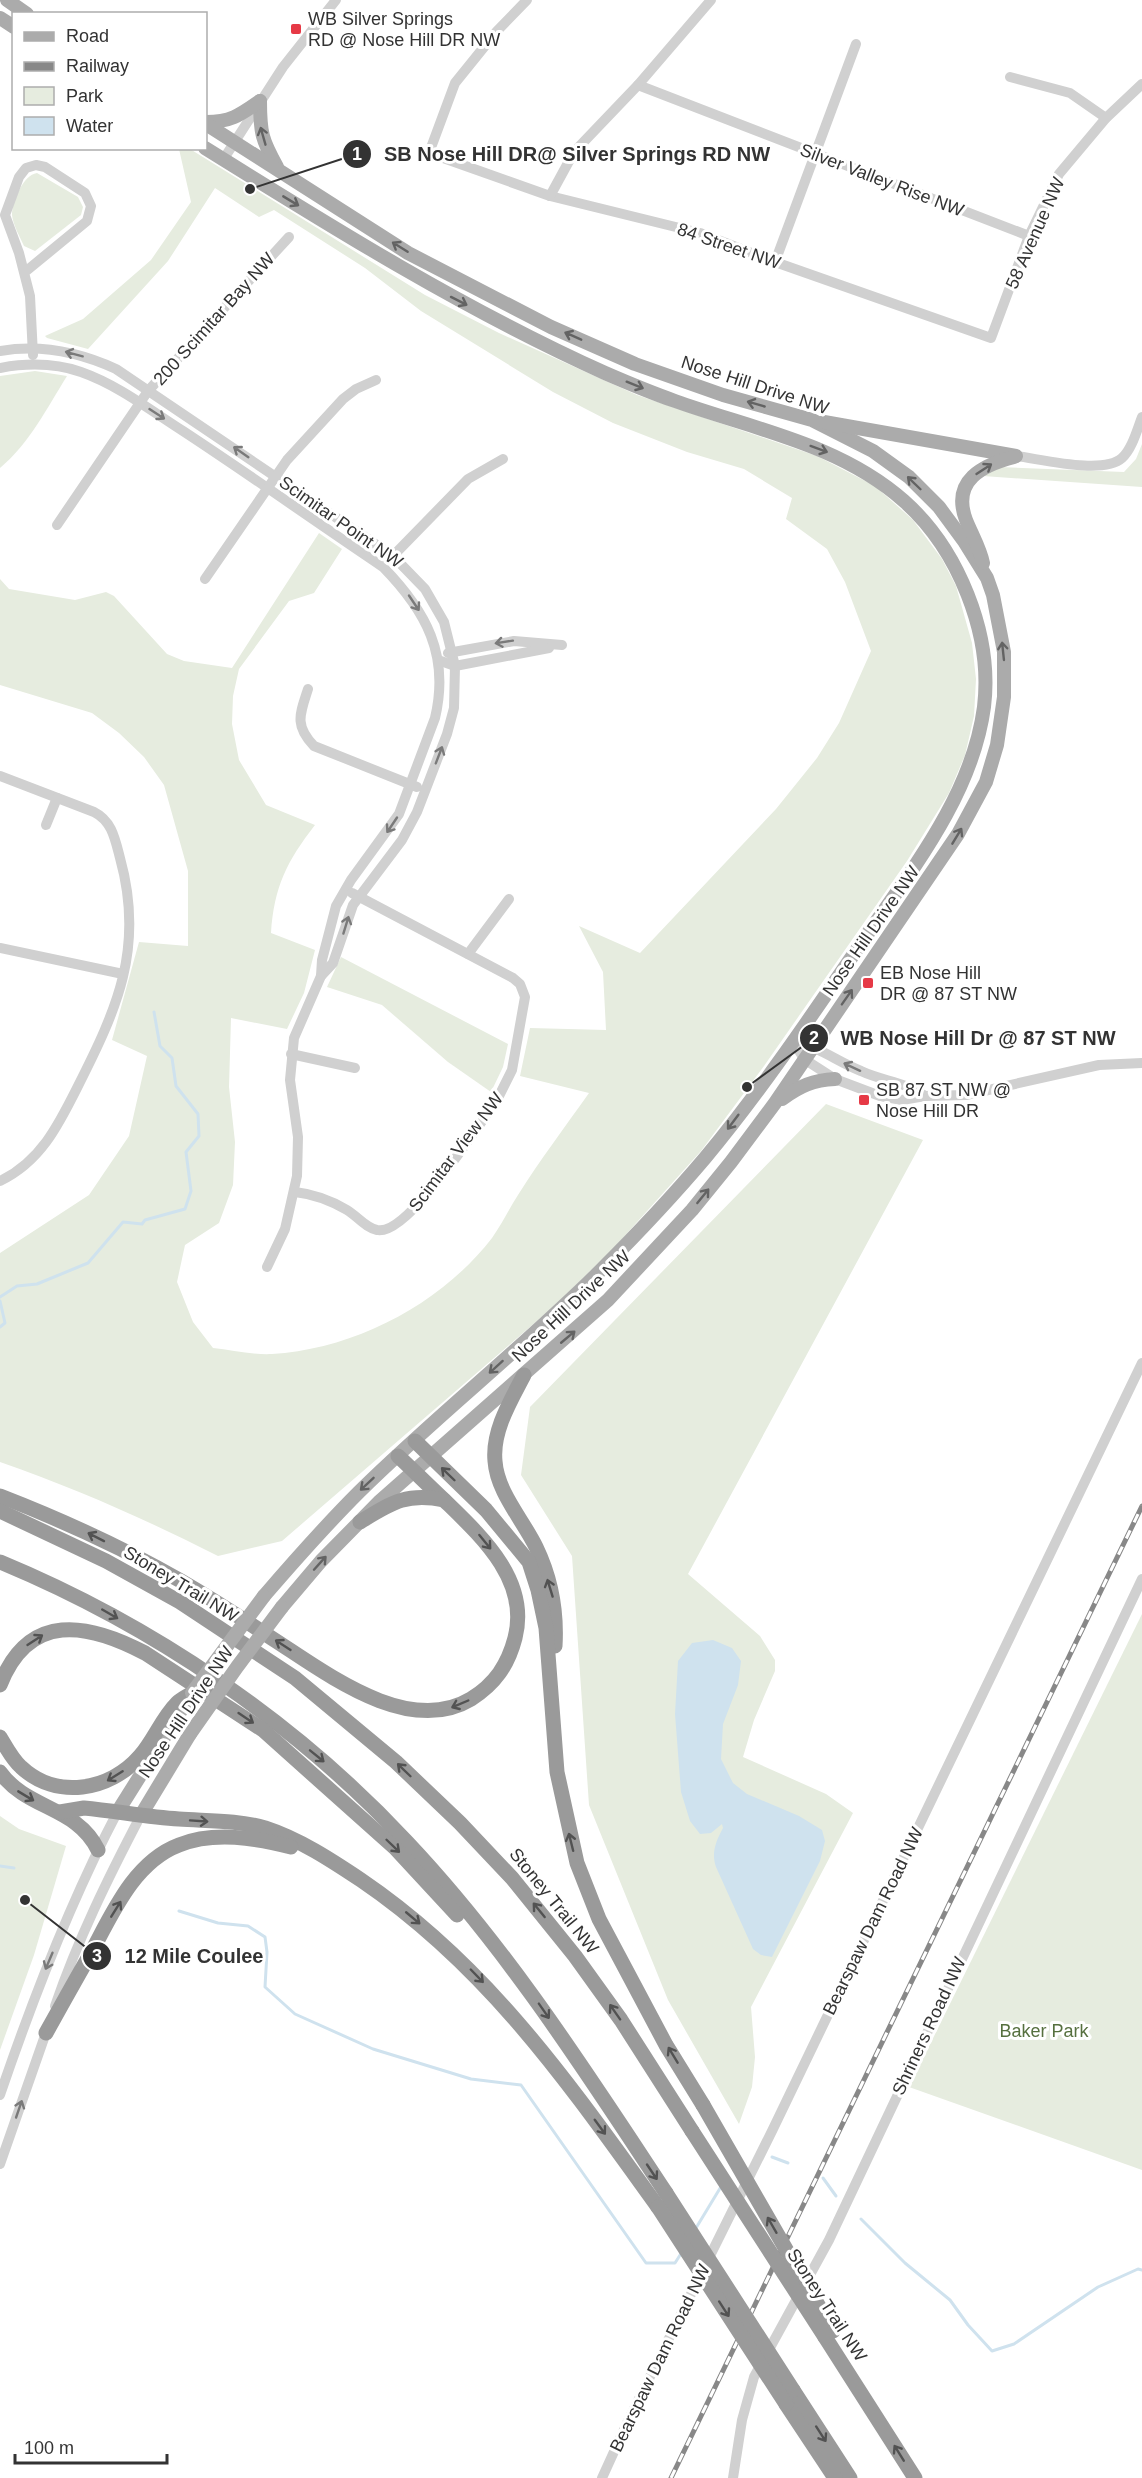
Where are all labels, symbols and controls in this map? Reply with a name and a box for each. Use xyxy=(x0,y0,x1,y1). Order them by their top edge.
place label: WB Silver Springs RD @ Nose Hill DR NW xyxy=(308,9,500,50)
legend xyxy=(12,12,207,150)
marker: WB Silver Springs RD @ Nose Hill DR NW xyxy=(289,22,303,36)
text: Road xyxy=(66,26,109,46)
text: Railway xyxy=(66,56,129,76)
text: Park xyxy=(66,86,104,106)
text: Water xyxy=(66,116,113,136)
one-way arrow xyxy=(257,127,268,146)
callout: SB Nose Hill DR@ Silver Springs RD NW xyxy=(342,135,782,173)
street label: Silver Valley Rise NW xyxy=(797,140,967,220)
text: SB Nose Hill DR@ Silver Springs RD NW xyxy=(384,143,770,165)
text: 1 xyxy=(352,144,362,164)
street label: 58 Avenue NW xyxy=(1002,174,1068,292)
one-way arrow xyxy=(282,196,299,208)
street label: 84 Street NW xyxy=(675,219,783,273)
one-way arrow xyxy=(392,241,409,253)
street label: 200 Scimitar Bay NW xyxy=(149,249,279,389)
one-way arrow xyxy=(450,295,468,307)
one-way arrow xyxy=(565,330,583,342)
one-way arrow xyxy=(65,348,84,359)
street label: Nose Hill Drive NW xyxy=(679,352,831,418)
one-way arrow xyxy=(625,380,643,391)
one-way arrow xyxy=(747,398,766,410)
one-way arrow xyxy=(148,407,165,420)
one-way arrow xyxy=(809,444,828,455)
one-way arrow xyxy=(234,446,250,458)
one-way arrow xyxy=(975,462,992,475)
street label: Scimitar Point NW xyxy=(275,472,407,572)
one-way arrow xyxy=(907,476,922,490)
one-way arrow xyxy=(408,594,420,610)
one-way arrow xyxy=(494,637,514,648)
one-way arrow xyxy=(997,641,1008,661)
one-way arrow xyxy=(434,746,445,765)
one-way arrow xyxy=(386,816,398,833)
one-way arrow xyxy=(951,828,963,845)
street label: Nose Hill Drive NW xyxy=(819,862,923,1000)
one-way arrow xyxy=(341,916,352,935)
place label: EB Nose Hill DR @ 87 ST NW xyxy=(880,963,1017,1004)
marker: EB Nose Hill DR @ 87 ST NW xyxy=(861,976,875,990)
one-way arrow xyxy=(841,990,853,1006)
callout: WB Nose Hill Dr @ 87 ST NW xyxy=(799,1019,1128,1057)
text: WB Nose Hill Dr @ 87 ST NW xyxy=(840,1027,1116,1049)
text: 2 xyxy=(809,1028,819,1048)
one-way arrow xyxy=(843,1061,861,1073)
place label: SB 87 ST NW @ Nose Hill DR xyxy=(876,1080,1011,1121)
street label: Scimitar View NW xyxy=(405,1089,507,1215)
marker: SB 87 ST NW @ Nose Hill DR xyxy=(857,1093,871,1107)
one-way arrow xyxy=(727,1114,740,1130)
one-way arrow xyxy=(697,1188,710,1204)
street label: Nose Hill Drive NW xyxy=(508,1246,634,1366)
one-way arrow xyxy=(560,1330,576,1343)
one-way arrow xyxy=(489,1360,504,1374)
one-way arrow xyxy=(441,1466,456,1481)
one-way arrow xyxy=(360,1477,375,1491)
one-way arrow xyxy=(87,1531,105,1542)
one-way arrow xyxy=(479,1534,492,1550)
street label: Stoney Trail NW xyxy=(120,1542,242,1626)
one-way arrow xyxy=(312,1556,326,1571)
one-way arrow xyxy=(544,1579,555,1598)
one-way arrow xyxy=(101,1609,118,1621)
one-way arrow xyxy=(26,1634,43,1646)
one-way arrow xyxy=(275,1639,291,1651)
street label: Nose Hill Drive NW xyxy=(135,1643,237,1781)
one-way arrow xyxy=(451,1699,470,1710)
one-way arrow xyxy=(237,1712,253,1724)
one-way arrow xyxy=(309,1749,325,1762)
one-way arrow xyxy=(397,1762,412,1777)
one-way arrow xyxy=(107,1771,124,1783)
one-way arrow xyxy=(18,1790,35,1803)
one-way arrow xyxy=(189,1815,209,1826)
street label: Bearspaw Dam Road NW xyxy=(819,1824,927,2018)
one-way arrow xyxy=(565,1833,577,1852)
one-way arrow xyxy=(385,1839,400,1853)
street label: Stoney Trail NW xyxy=(505,1844,603,1958)
one-way arrow xyxy=(110,1901,122,1918)
one-way arrow xyxy=(532,1903,545,1919)
one-way arrow xyxy=(405,1911,420,1925)
callout: 12 Mile Coulee xyxy=(82,1937,275,1975)
text: 12 Mile Coulee xyxy=(125,1945,263,1967)
text: 3 xyxy=(92,1946,102,1966)
one-way arrow xyxy=(42,1952,53,1970)
street label: Shriners Road NW xyxy=(888,1954,970,2098)
one-way arrow xyxy=(470,1969,484,1984)
one-way arrow xyxy=(538,2002,550,2018)
one-way arrow xyxy=(609,2004,621,2020)
park label: Baker Park xyxy=(999,2021,1090,2041)
one-way arrow xyxy=(666,2047,678,2064)
one-way arrow xyxy=(15,2100,26,2119)
one-way arrow xyxy=(594,2119,606,2135)
one-way arrow xyxy=(646,2164,659,2181)
one-way arrow xyxy=(766,2217,778,2234)
street label: Stoney Trail NW xyxy=(783,2245,871,2365)
street label: Bearspaw Dam Road NW xyxy=(606,2261,714,2455)
one-way arrow xyxy=(719,2300,731,2317)
one-way arrow xyxy=(816,2425,828,2442)
scale bar xyxy=(15,2427,166,2465)
text: 100 m xyxy=(24,2438,74,2458)
one-way arrow xyxy=(893,2444,906,2461)

